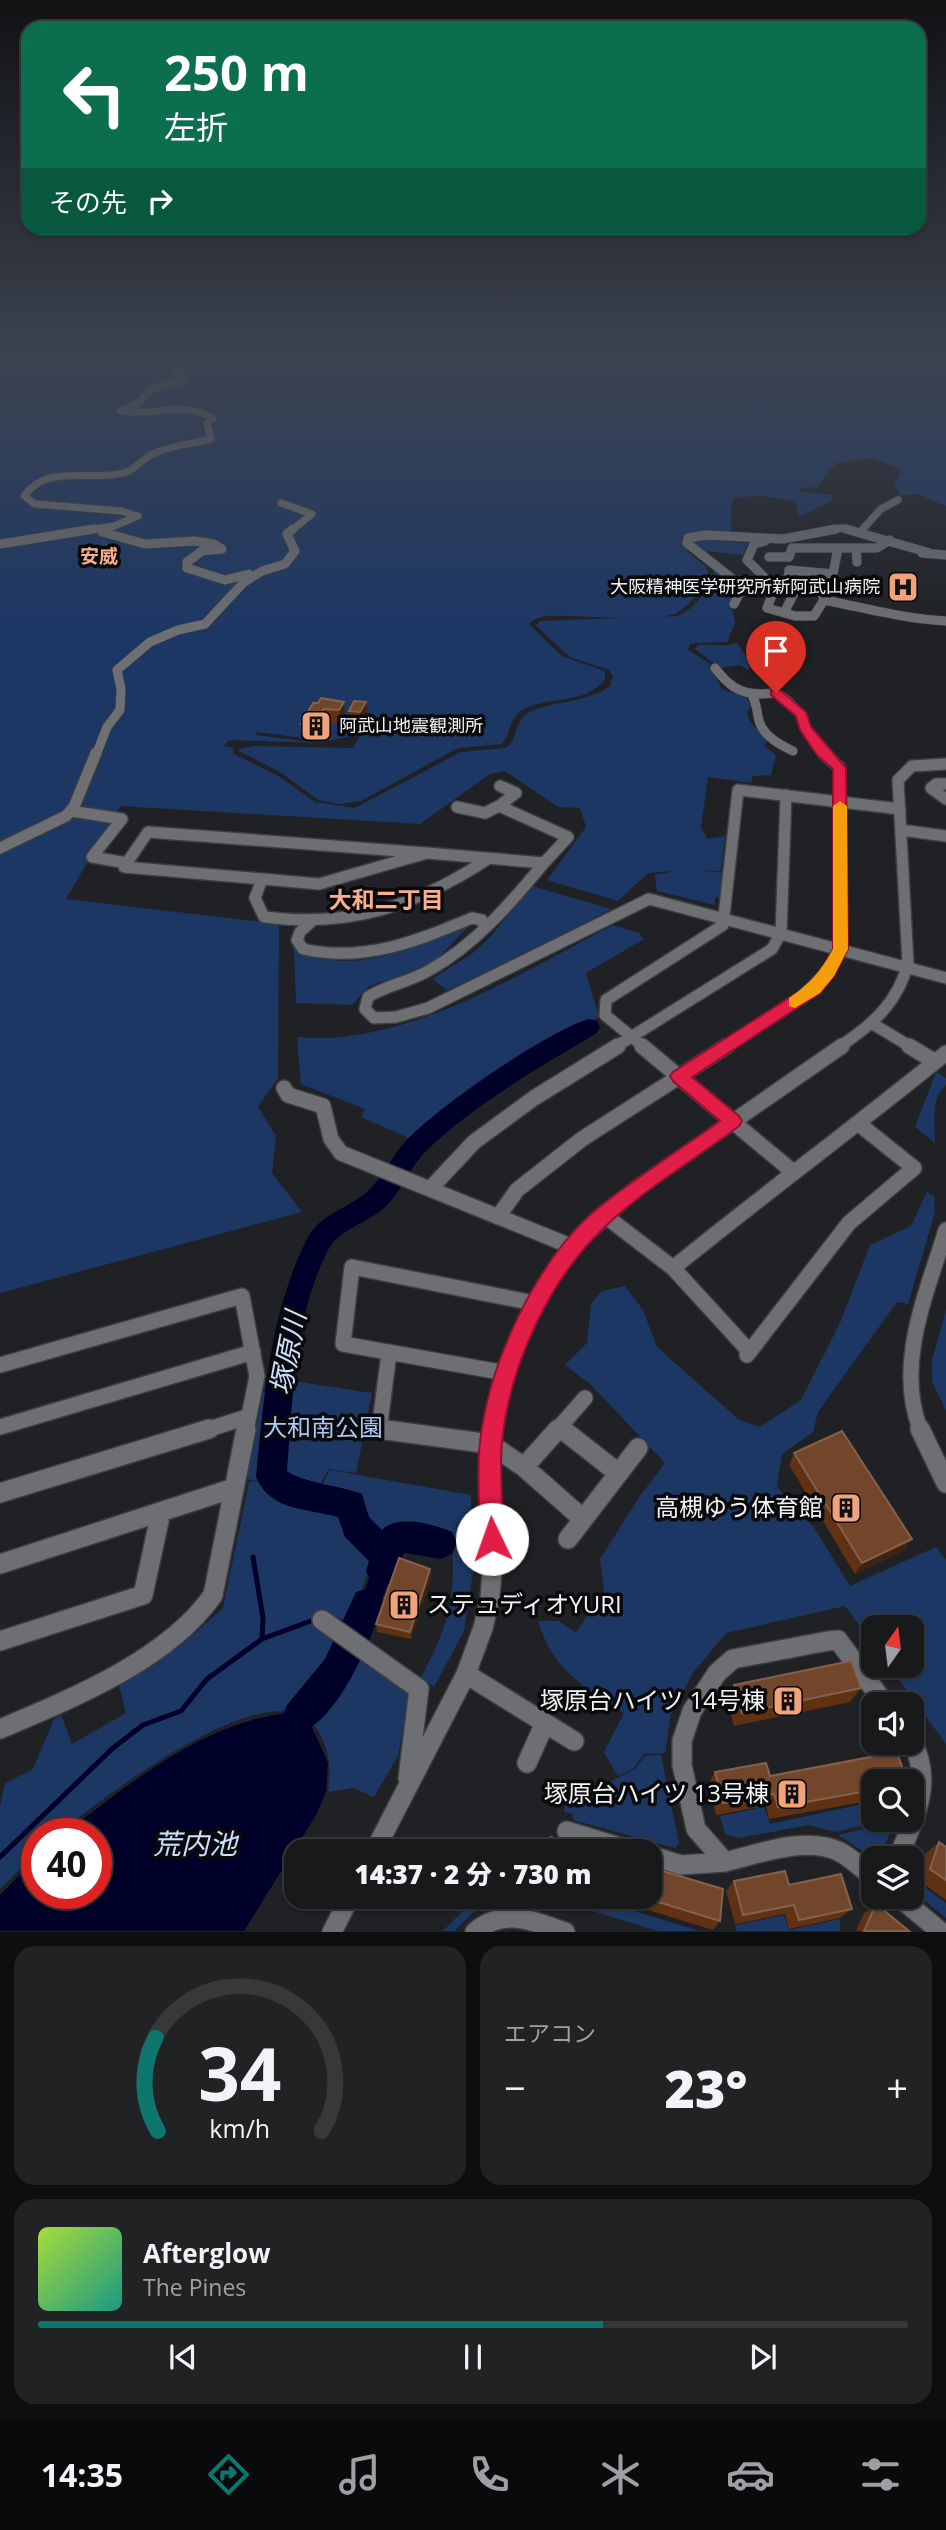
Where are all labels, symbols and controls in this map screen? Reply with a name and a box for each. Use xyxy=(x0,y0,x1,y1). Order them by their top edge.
text: 250 m xyxy=(164,39,309,105)
icon: left xyxy=(49,49,140,140)
text: 左折 xyxy=(164,105,228,148)
icon: right xyxy=(141,182,179,220)
text: その先 xyxy=(49,184,127,220)
district label: 安威 xyxy=(80,543,118,569)
hospital icon: 大阪精神医学研究所新阿武山病院 xyxy=(886,570,920,604)
place label: 大阪精神医学研究所新阿武山病院 xyxy=(610,574,880,598)
pin xyxy=(746,621,806,693)
icon: arrive xyxy=(757,632,795,670)
building icon: 阿武山地震観測所 xyxy=(299,709,333,743)
place label: 阿武山地震観測所 xyxy=(339,713,483,737)
district label: 大和二丁目 xyxy=(329,883,444,915)
water label: 塚原川 xyxy=(260,1305,314,1398)
park label: 大和南公園 xyxy=(263,1410,383,1443)
place label: 高槻ゆう体育館 xyxy=(655,1490,823,1523)
building icon: 高槻ゆう体育館 xyxy=(829,1491,863,1525)
position arrow xyxy=(455,1502,529,1576)
place label: ステュディオYURI xyxy=(427,1587,622,1620)
building icon: ステュディオYURI xyxy=(387,1588,421,1622)
north arrow xyxy=(861,1615,924,1678)
map controls xyxy=(861,1615,924,1909)
place label: 塚原台ハイツ 14号棟 xyxy=(540,1683,765,1716)
building icon: 塚原台ハイツ 14号棟 xyxy=(771,1684,805,1718)
button: sound xyxy=(861,1692,924,1755)
button: search xyxy=(861,1769,924,1832)
place label: 塚原台ハイツ 13号棟 xyxy=(544,1776,769,1809)
building icon: 塚原台ハイツ 13号棟 xyxy=(775,1777,809,1811)
speed limit sign: 40 xyxy=(21,1818,112,1909)
water label: 荒内池 xyxy=(153,1824,240,1862)
button: layers xyxy=(861,1846,924,1909)
text: 14:37 · 2 分 · 730 m xyxy=(355,1856,591,1892)
text: エアコン xyxy=(504,2017,596,2049)
text: 34 xyxy=(198,2024,282,2123)
text: 23° xyxy=(665,2052,747,2123)
text: − xyxy=(504,2061,526,2113)
text: + xyxy=(886,2061,908,2113)
text: km/h xyxy=(210,2111,270,2145)
text: Afterglow xyxy=(143,2235,270,2271)
text: The Pines xyxy=(143,2271,246,2303)
icon: previous xyxy=(164,2338,202,2376)
icon: pause xyxy=(454,2338,492,2376)
icon: next xyxy=(744,2338,782,2376)
icon: directions xyxy=(204,2450,253,2499)
icon: music xyxy=(335,2450,384,2499)
icon: phone xyxy=(465,2450,514,2499)
icon: climate xyxy=(596,2450,645,2499)
icon: car xyxy=(726,2450,775,2499)
icon: filters xyxy=(856,2450,905,2499)
text: 14:35 xyxy=(41,2453,123,2496)

